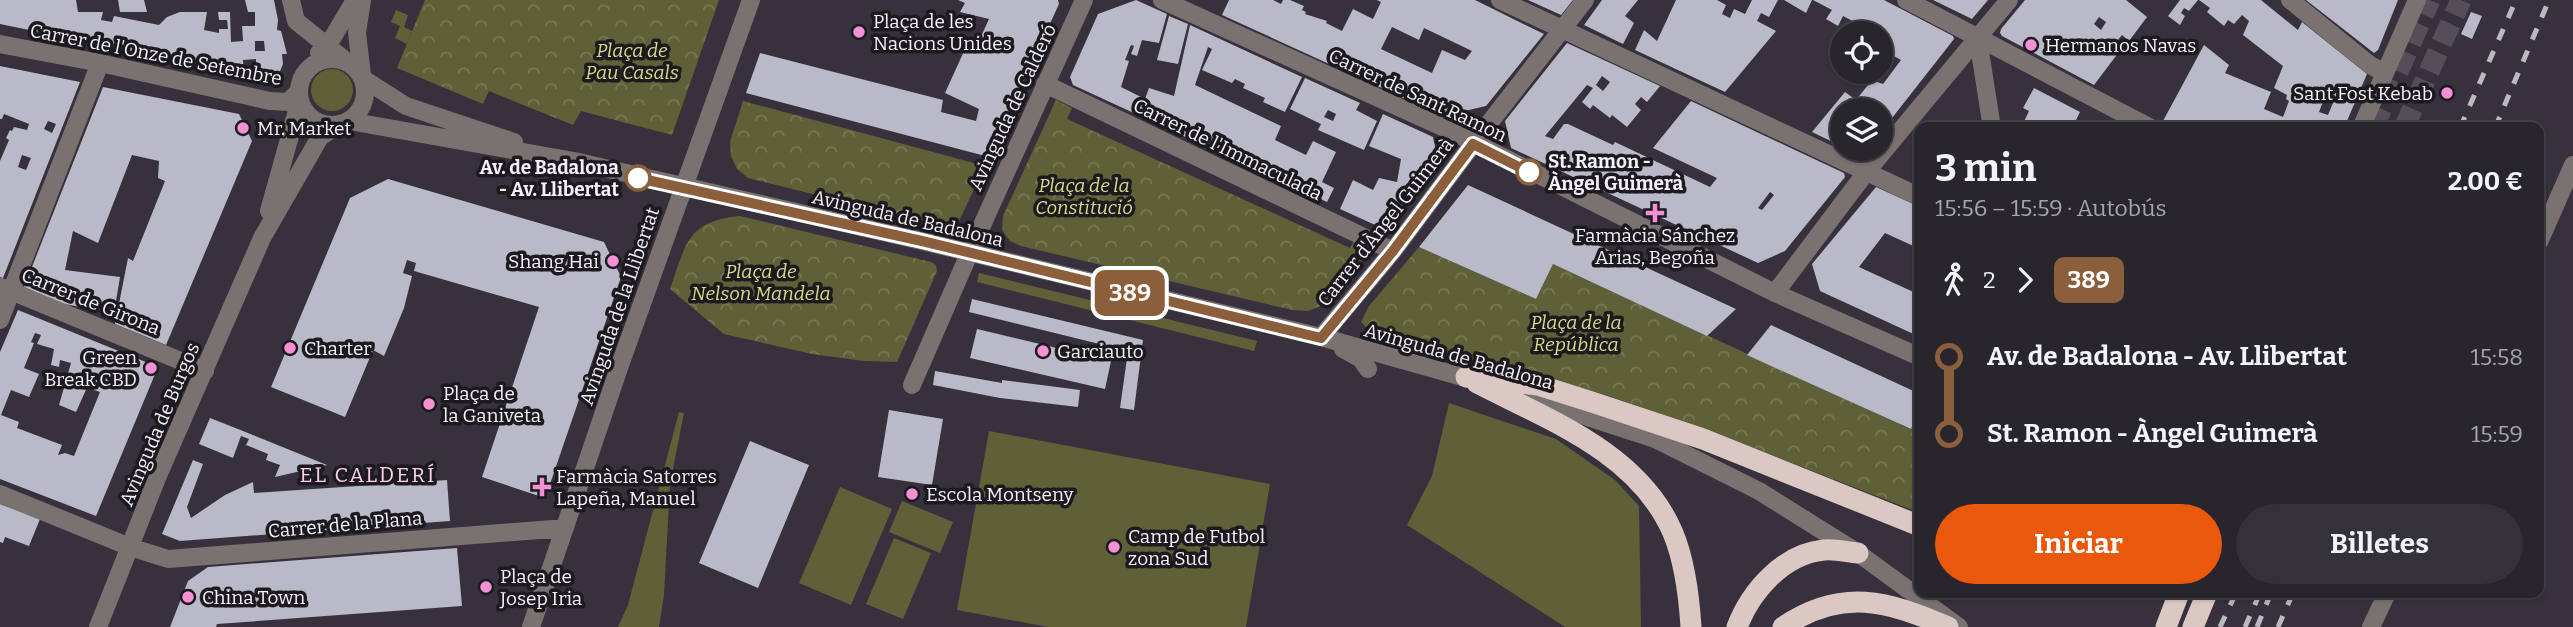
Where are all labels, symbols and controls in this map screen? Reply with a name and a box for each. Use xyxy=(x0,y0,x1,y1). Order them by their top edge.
place label: Plaça de les Nacions Unides xyxy=(873,10,1012,55)
street label: Carrer de l'Onze de Setembre xyxy=(28,19,284,90)
street label: Avinguda de Calderó xyxy=(964,20,1061,194)
map controls xyxy=(1830,21,1893,161)
button: locate xyxy=(1830,21,1893,84)
marker: Plaça de les Nacions Unides xyxy=(851,24,867,40)
place label: Hermanos Navas xyxy=(2045,34,2196,57)
marker: Hermanos Navas xyxy=(2023,37,2039,53)
park label: Plaça de Pau Casals xyxy=(585,39,679,84)
street label: Carrer de Sant Ramon xyxy=(1325,44,1511,147)
place label: Sant Fost Kebab xyxy=(2293,82,2433,105)
marker: Sant Fost Kebab xyxy=(2439,85,2455,101)
street label: Carrer de l'Immaculada xyxy=(1129,94,1327,206)
button: layers xyxy=(1830,98,1893,161)
place label: Mr. Market xyxy=(257,117,351,140)
marker: Mr. Market xyxy=(235,120,251,136)
street label: Carrer d'Àngel Guimerà xyxy=(1312,133,1459,311)
text: 3 min xyxy=(1935,145,2037,191)
place label: St. Ramon - Àngel Guimerà xyxy=(1548,150,1683,195)
place label: Av. de Badalona - Av. Llibertat xyxy=(479,156,619,201)
marker: St. Ramon - Àngel Guimerà xyxy=(1516,159,1542,185)
marker: Av. de Badalona - Av. Llibertat xyxy=(625,165,651,191)
text: 2.00 € xyxy=(2448,166,2523,197)
park label: Plaça de la Constitució xyxy=(1035,174,1133,219)
street label: Avinguda de Badalona xyxy=(810,185,1006,252)
text: 15:56 – 15:59 · Autobús xyxy=(1935,194,2166,222)
street label: Avinguda de la Llibertat xyxy=(575,204,664,408)
marker: Farmàcia Sánchez Arias, Begoña xyxy=(1647,205,1663,221)
place label: Farmàcia Sánchez Arias, Begoña xyxy=(1575,224,1735,269)
place label: Shang Hai xyxy=(508,250,599,273)
marker: Shang Hai xyxy=(605,253,621,269)
park label: Plaça de Nelson Mandela xyxy=(691,260,831,305)
icon: walk xyxy=(1935,261,1973,299)
icon: forward xyxy=(2006,261,2044,299)
street label: Carrer de Girona xyxy=(18,263,164,340)
text: 2 xyxy=(1983,266,1996,294)
text: 389 xyxy=(2068,266,2110,294)
line badge: 389 xyxy=(1090,270,1170,316)
text: 389 xyxy=(1109,279,1151,307)
park label: Plaça de la República xyxy=(1530,311,1622,356)
street label: Avinguda de Badalona xyxy=(1362,318,1557,395)
place label: Charter xyxy=(304,337,372,360)
street label: Avinguda de Burgos xyxy=(115,339,204,509)
marker: Charter xyxy=(282,340,298,356)
place label: Garciauto xyxy=(1057,340,1144,363)
text: Av. de Badalona - Av. Llibertat xyxy=(1987,341,2347,372)
marker: Garciauto xyxy=(1035,343,1051,359)
text: 15:58 xyxy=(2470,343,2523,371)
place label: Green Break CBD xyxy=(44,346,137,391)
marker: Green Break CBD xyxy=(143,360,159,376)
place label: Plaça de la Ganiveta xyxy=(443,382,542,427)
marker: Plaça de la Ganiveta xyxy=(421,396,437,412)
text: St. Ramon - Àngel Guimerà xyxy=(1987,418,2318,449)
text: 15:59 xyxy=(2471,420,2523,448)
district label: EL CALDERÍ xyxy=(300,462,436,488)
place label: Farmàcia Satorres Lapeña, Manuel xyxy=(556,465,717,510)
marker: Farmàcia Satorres Lapeña, Manuel xyxy=(534,479,550,495)
place label: Escola Montseny xyxy=(926,483,1074,506)
marker: Escola Montseny xyxy=(904,486,920,502)
button: Iniciar xyxy=(1935,504,2222,584)
button: Billetes xyxy=(2236,504,2523,584)
street label: Carrer de la Plana xyxy=(267,506,424,543)
place label: Camp de Futbol zona Sud xyxy=(1128,525,1265,570)
marker: Camp de Futbol zona Sud xyxy=(1106,539,1122,555)
place label: Plaça de Josep Iria xyxy=(499,565,583,610)
marker: Plaça de Josep Iria xyxy=(478,579,494,595)
place label: China Town xyxy=(202,586,305,609)
marker: China Town xyxy=(180,589,196,605)

